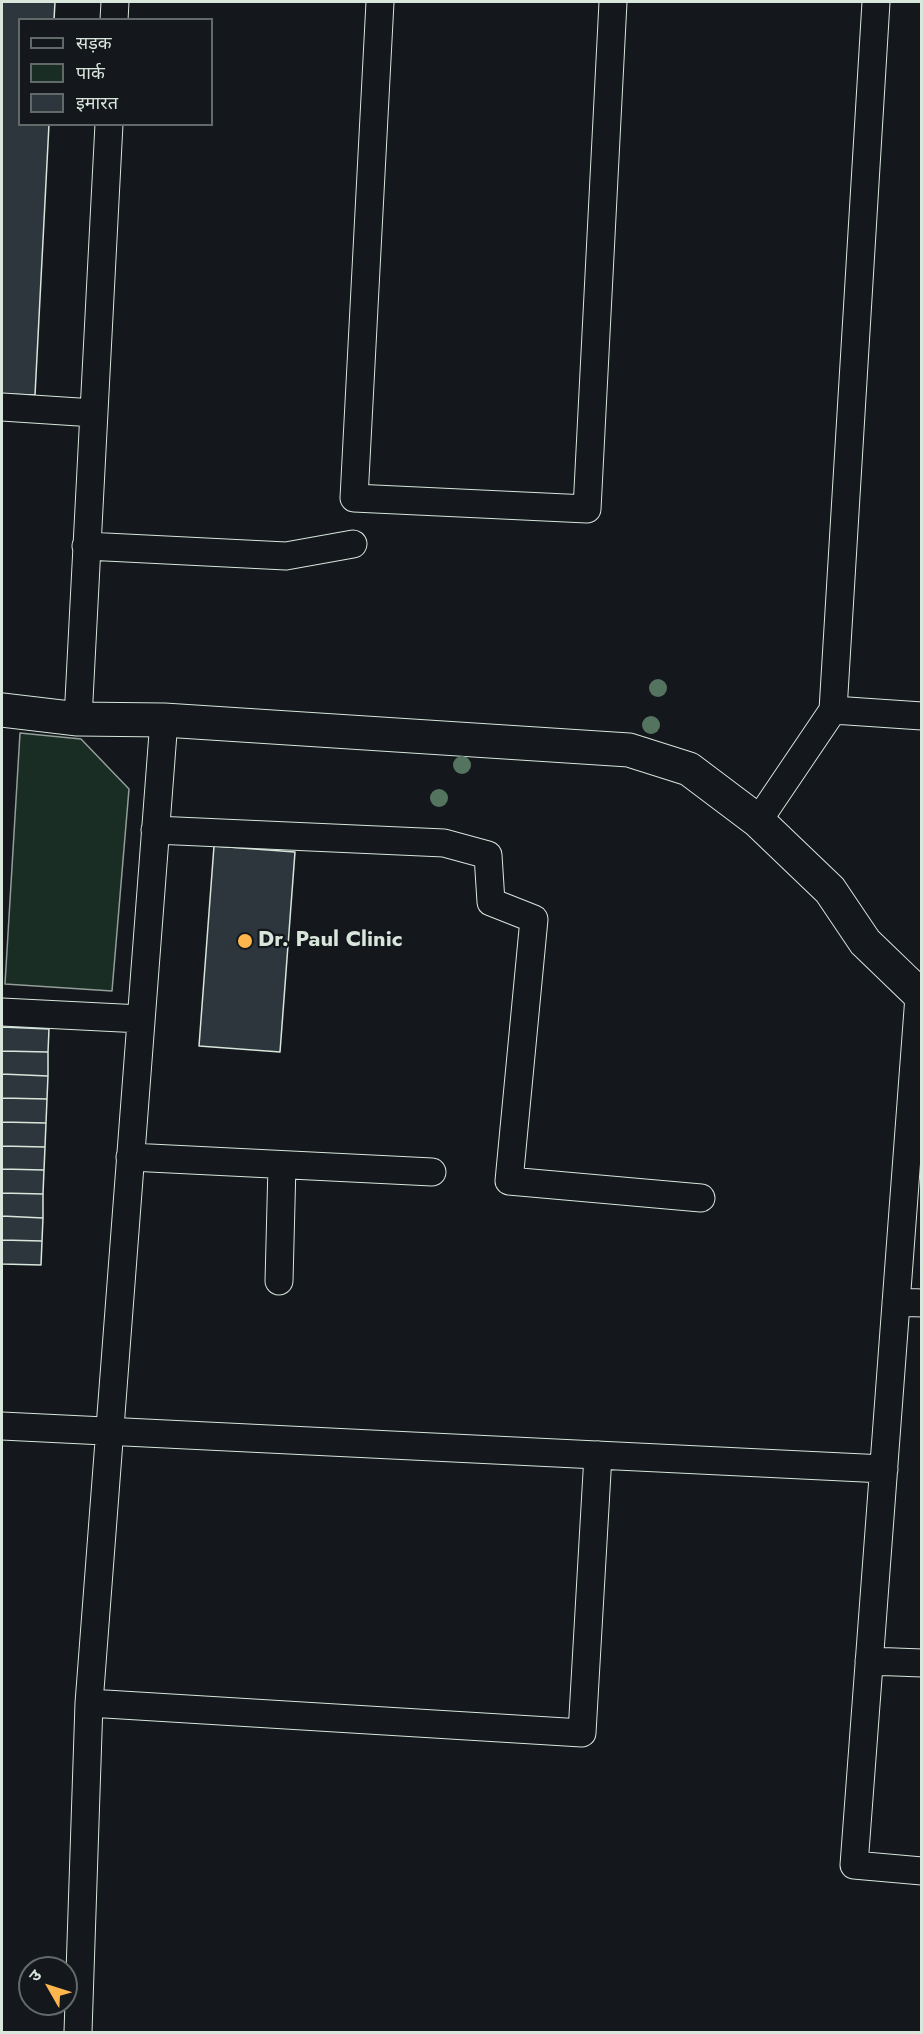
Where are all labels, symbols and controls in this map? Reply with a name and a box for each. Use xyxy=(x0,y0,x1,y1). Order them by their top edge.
legend xyxy=(18,18,213,126)
text: सड़क xyxy=(76,30,112,56)
text: पार्क xyxy=(76,60,105,86)
text: इमारत xyxy=(76,90,118,116)
place label: Dr. Paul Clinic xyxy=(258,928,403,954)
marker: Dr. Paul Clinic xyxy=(236,932,254,950)
north arrow xyxy=(18,1956,78,2016)
text: उ xyxy=(23,1965,47,1986)

